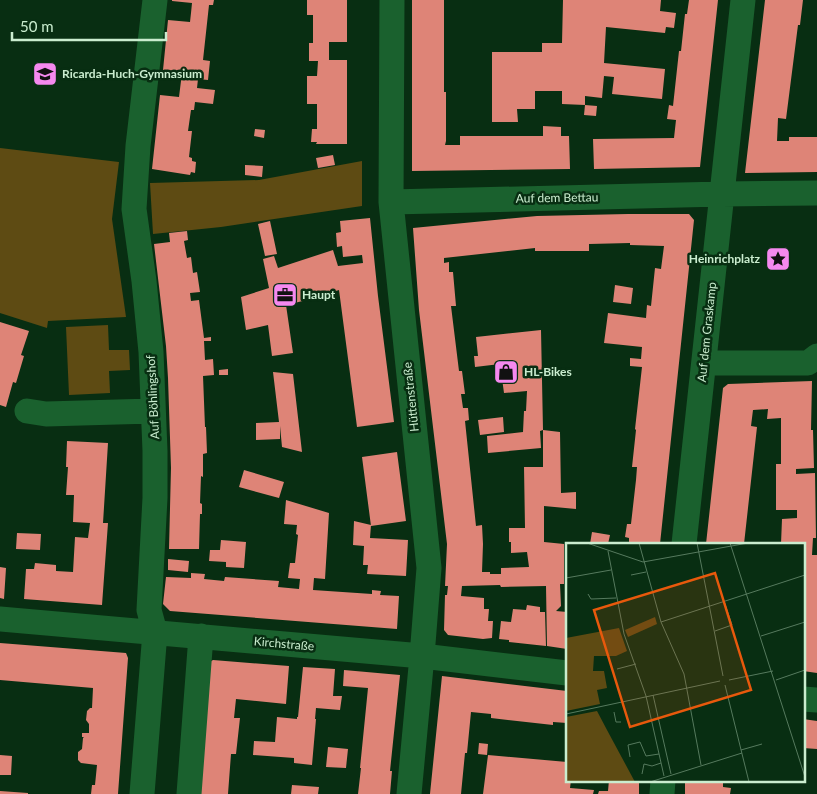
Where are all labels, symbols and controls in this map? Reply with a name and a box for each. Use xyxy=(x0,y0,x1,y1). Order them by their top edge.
scale bar xyxy=(12,10,166,42)
text: 50 m xyxy=(20,17,54,35)
school or university icon: Ricarda-Huch-Gymnasium xyxy=(32,61,58,87)
place label: Ricarda-Huch-Gymnasium xyxy=(62,66,202,81)
street label: Auf dem Bettau xyxy=(516,189,598,206)
place icon: Heinrichplatz xyxy=(765,246,791,272)
place label: Heinrichplatz xyxy=(689,251,760,266)
street label: Auf dem Graskamp xyxy=(694,281,719,383)
office icon: Haupt xyxy=(272,282,298,308)
place label: Haupt xyxy=(302,287,336,302)
street label: Auf Böhlingshof xyxy=(143,354,162,440)
shop icon: HL-Bikes xyxy=(493,359,519,385)
street label: Hüttenstraße xyxy=(399,361,422,433)
place label: HL-Bikes xyxy=(524,364,572,379)
inset map xyxy=(566,543,804,782)
street label: Kirchstraße xyxy=(253,633,315,654)

